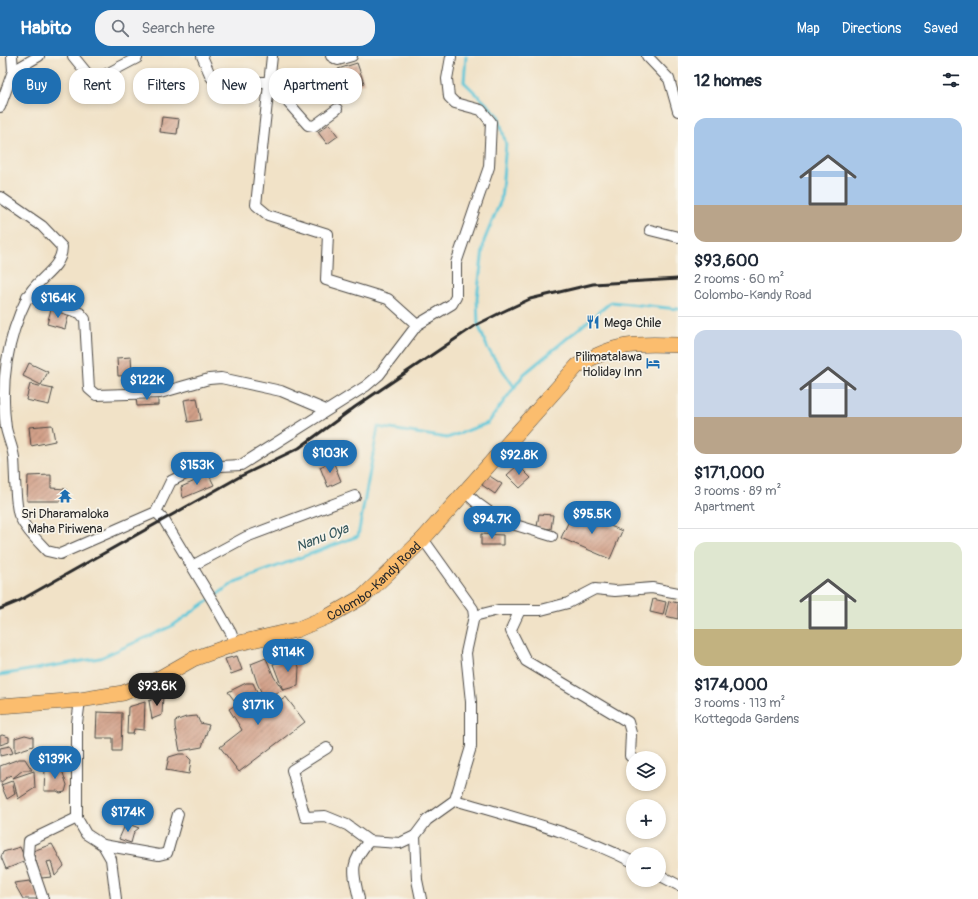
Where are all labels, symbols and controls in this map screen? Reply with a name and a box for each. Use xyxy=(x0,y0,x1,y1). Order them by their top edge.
search box xyxy=(95,10,375,46)
text: Habito xyxy=(20,16,71,40)
icon: search xyxy=(109,17,131,39)
text: Search here xyxy=(141,19,215,38)
text: Map xyxy=(797,20,820,37)
text: Directions xyxy=(842,20,901,37)
text: Saved xyxy=(923,20,958,37)
chip: Buy xyxy=(12,68,61,104)
chip: Rent xyxy=(69,68,125,104)
chip: Filters xyxy=(133,68,199,104)
chip: New xyxy=(207,68,261,104)
chip: Apartment xyxy=(269,68,362,104)
icon: filters xyxy=(940,69,962,91)
text: 12 homes xyxy=(694,70,762,91)
icon: home xyxy=(792,144,864,216)
text: $93,600 xyxy=(694,250,759,271)
text: 2 rooms · 60 m² xyxy=(694,271,784,287)
pin: $164K xyxy=(30,285,86,319)
text: Colombo-Kandy Road xyxy=(694,287,812,303)
text: $164K xyxy=(40,290,76,306)
restaurant icon: Mega Chile xyxy=(585,314,601,330)
place label: Mega Chile xyxy=(604,315,662,331)
place label: Pilimatalawa Holiday Inn xyxy=(575,349,642,380)
hotel icon: Pilimatalawa Holiday Inn xyxy=(645,355,661,371)
icon: home xyxy=(792,356,864,428)
pin: $122K xyxy=(119,367,175,401)
text: $122K xyxy=(130,372,164,388)
pin: $103K xyxy=(302,440,358,474)
pin: $92.8K xyxy=(486,442,552,476)
text: $103K xyxy=(312,445,348,461)
text: $92.8K xyxy=(500,447,538,463)
pin: $153K xyxy=(169,452,225,486)
text: $153K xyxy=(180,457,214,473)
text: $171,000 xyxy=(694,462,765,483)
text: 3 rooms · 89 m² xyxy=(694,483,781,499)
temple icon: Sri Dharamaloka Maha Piriwena xyxy=(57,488,73,504)
text: Apartment xyxy=(694,499,755,515)
pin: $95.5K xyxy=(559,501,625,535)
place label: Sri Dharamaloka Maha Piriwena xyxy=(21,506,109,537)
pin: $94.7K xyxy=(459,506,525,540)
text: $95.5K xyxy=(573,506,611,522)
text: $94.7K xyxy=(473,511,511,527)
water label: Nanu Oya xyxy=(293,519,352,555)
street label: Colombo-Kandy Road xyxy=(324,538,425,625)
icon: home xyxy=(792,568,864,640)
pin: $114K xyxy=(260,639,316,673)
text: $114K xyxy=(272,644,304,660)
pin: $93.6K xyxy=(124,673,190,707)
text: $174,000 xyxy=(694,674,768,695)
text: $93.6K xyxy=(137,678,177,694)
pin: $171K xyxy=(230,692,286,726)
text: 3 rooms · 113 m² xyxy=(694,695,785,711)
text: $171K xyxy=(242,697,274,713)
text: Kottegoda Gardens xyxy=(694,711,799,727)
pin: $139K xyxy=(27,746,83,780)
text: $139K xyxy=(38,751,72,767)
map controls xyxy=(626,751,666,887)
button: layers xyxy=(626,751,666,791)
pin: $174K xyxy=(100,799,156,833)
button: + xyxy=(626,799,666,839)
text: $174K xyxy=(111,804,145,820)
button: − xyxy=(626,847,666,887)

